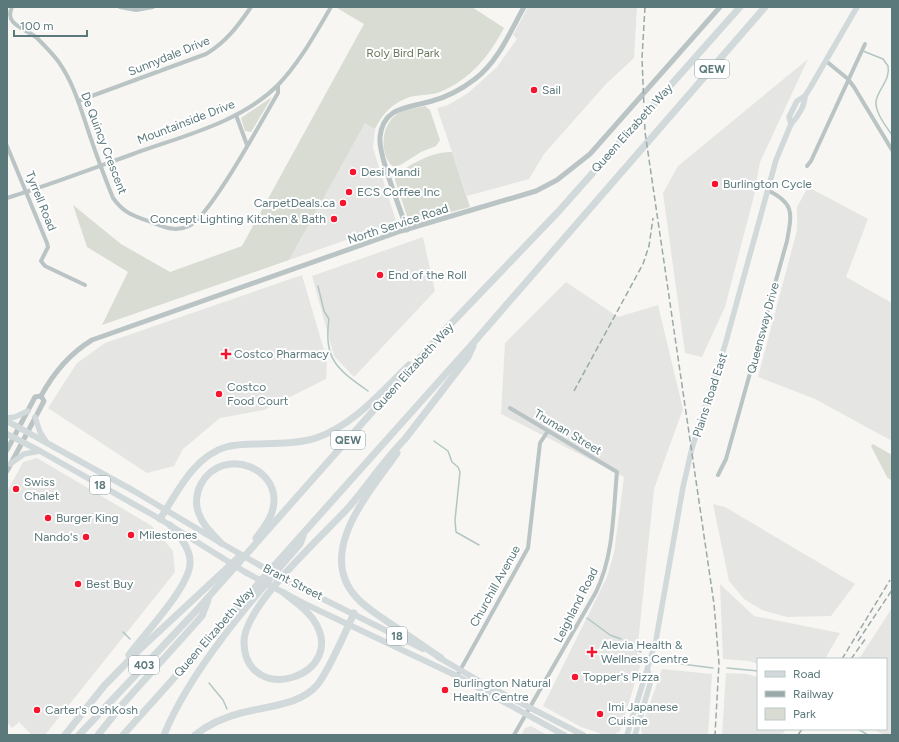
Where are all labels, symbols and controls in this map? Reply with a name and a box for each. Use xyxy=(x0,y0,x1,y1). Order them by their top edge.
scale bar xyxy=(14,12,87,38)
text: 100 m xyxy=(20,19,54,33)
street label: Sunnydale Drive xyxy=(126,33,212,79)
park label: Roly Bird Park xyxy=(366,46,440,60)
road number: QEW xyxy=(695,60,729,78)
street label: Queen Elizabeth Way xyxy=(588,80,676,175)
place label: Sail xyxy=(542,83,561,97)
marker: Sail xyxy=(529,85,539,95)
street label: De Quincy Crescent xyxy=(78,90,130,196)
street label: Mountainside Drive xyxy=(135,97,237,147)
place label: Desi Mandi xyxy=(361,165,420,179)
marker: Desi Mandi xyxy=(348,167,358,177)
street label: Tyrrell Road xyxy=(23,169,59,233)
place label: Burlington Cycle xyxy=(723,177,812,191)
marker: Burlington Cycle xyxy=(710,179,720,189)
place label: ECS Coffee Inc xyxy=(357,185,441,199)
marker: ECS Coffee Inc xyxy=(344,187,354,197)
place label: CarpetDeals.ca xyxy=(254,196,335,210)
marker: CarpetDeals.ca xyxy=(338,198,348,208)
street label: North Service Road xyxy=(346,201,450,247)
place label: Concept Lighting Kitchen & Bath xyxy=(150,212,326,226)
marker: Concept Lighting Kitchen & Bath xyxy=(329,214,339,224)
place label: End of the Roll xyxy=(388,268,467,282)
marker: End of the Roll xyxy=(375,270,385,280)
street label: Queensway Drive xyxy=(744,280,782,375)
street label: Queen Elizabeth Way xyxy=(369,319,457,414)
place label: Costco Pharmacy xyxy=(234,347,330,361)
marker: Costco Pharmacy xyxy=(221,349,231,359)
street label: Plains Road East xyxy=(690,351,730,439)
place label: Costco Food Court xyxy=(227,380,289,408)
marker: Costco Food Court xyxy=(214,389,224,399)
street label: Truman Street xyxy=(532,406,605,458)
road number: QEW xyxy=(331,431,365,449)
place label: Swiss Chalet xyxy=(24,475,60,503)
road number: 18 xyxy=(90,476,110,494)
marker: Swiss Chalet xyxy=(11,484,21,494)
place label: Burger King xyxy=(56,511,119,525)
marker: Burger King xyxy=(43,513,53,523)
place label: Milestones xyxy=(139,528,197,542)
place label: Nando's xyxy=(34,530,78,544)
marker: Milestones xyxy=(126,530,136,540)
marker: Nando's xyxy=(81,532,91,542)
street label: Churchill Avenue xyxy=(467,542,523,629)
street label: Brant Street xyxy=(261,561,326,603)
street label: Leighland Road xyxy=(551,565,601,645)
place label: Best Buy xyxy=(86,577,134,591)
marker: Best Buy xyxy=(73,579,83,589)
street label: Queen Elizabeth Way xyxy=(171,584,257,680)
road number: 18 xyxy=(387,627,407,645)
place label: Alevia Health & Wellness Centre xyxy=(601,638,689,666)
marker: Alevia Health & Wellness Centre xyxy=(586,646,598,658)
road number: 403 xyxy=(129,656,159,674)
legend xyxy=(757,658,887,730)
text: Road xyxy=(793,667,821,681)
place label: Topper's Pizza xyxy=(583,670,659,684)
marker: Topper's Pizza xyxy=(570,672,580,682)
place label: Burlington Natural Health Centre xyxy=(453,676,551,704)
marker: Burlington Natural Health Centre xyxy=(440,685,450,695)
text: Railway xyxy=(793,687,834,701)
place label: Imi Japanese Cuisine xyxy=(608,700,679,728)
place label: Carter's OshKosh xyxy=(45,703,138,717)
marker: Carter's OshKosh xyxy=(32,705,42,715)
text: Park xyxy=(793,707,816,721)
marker: Imi Japanese Cuisine xyxy=(595,709,605,719)

